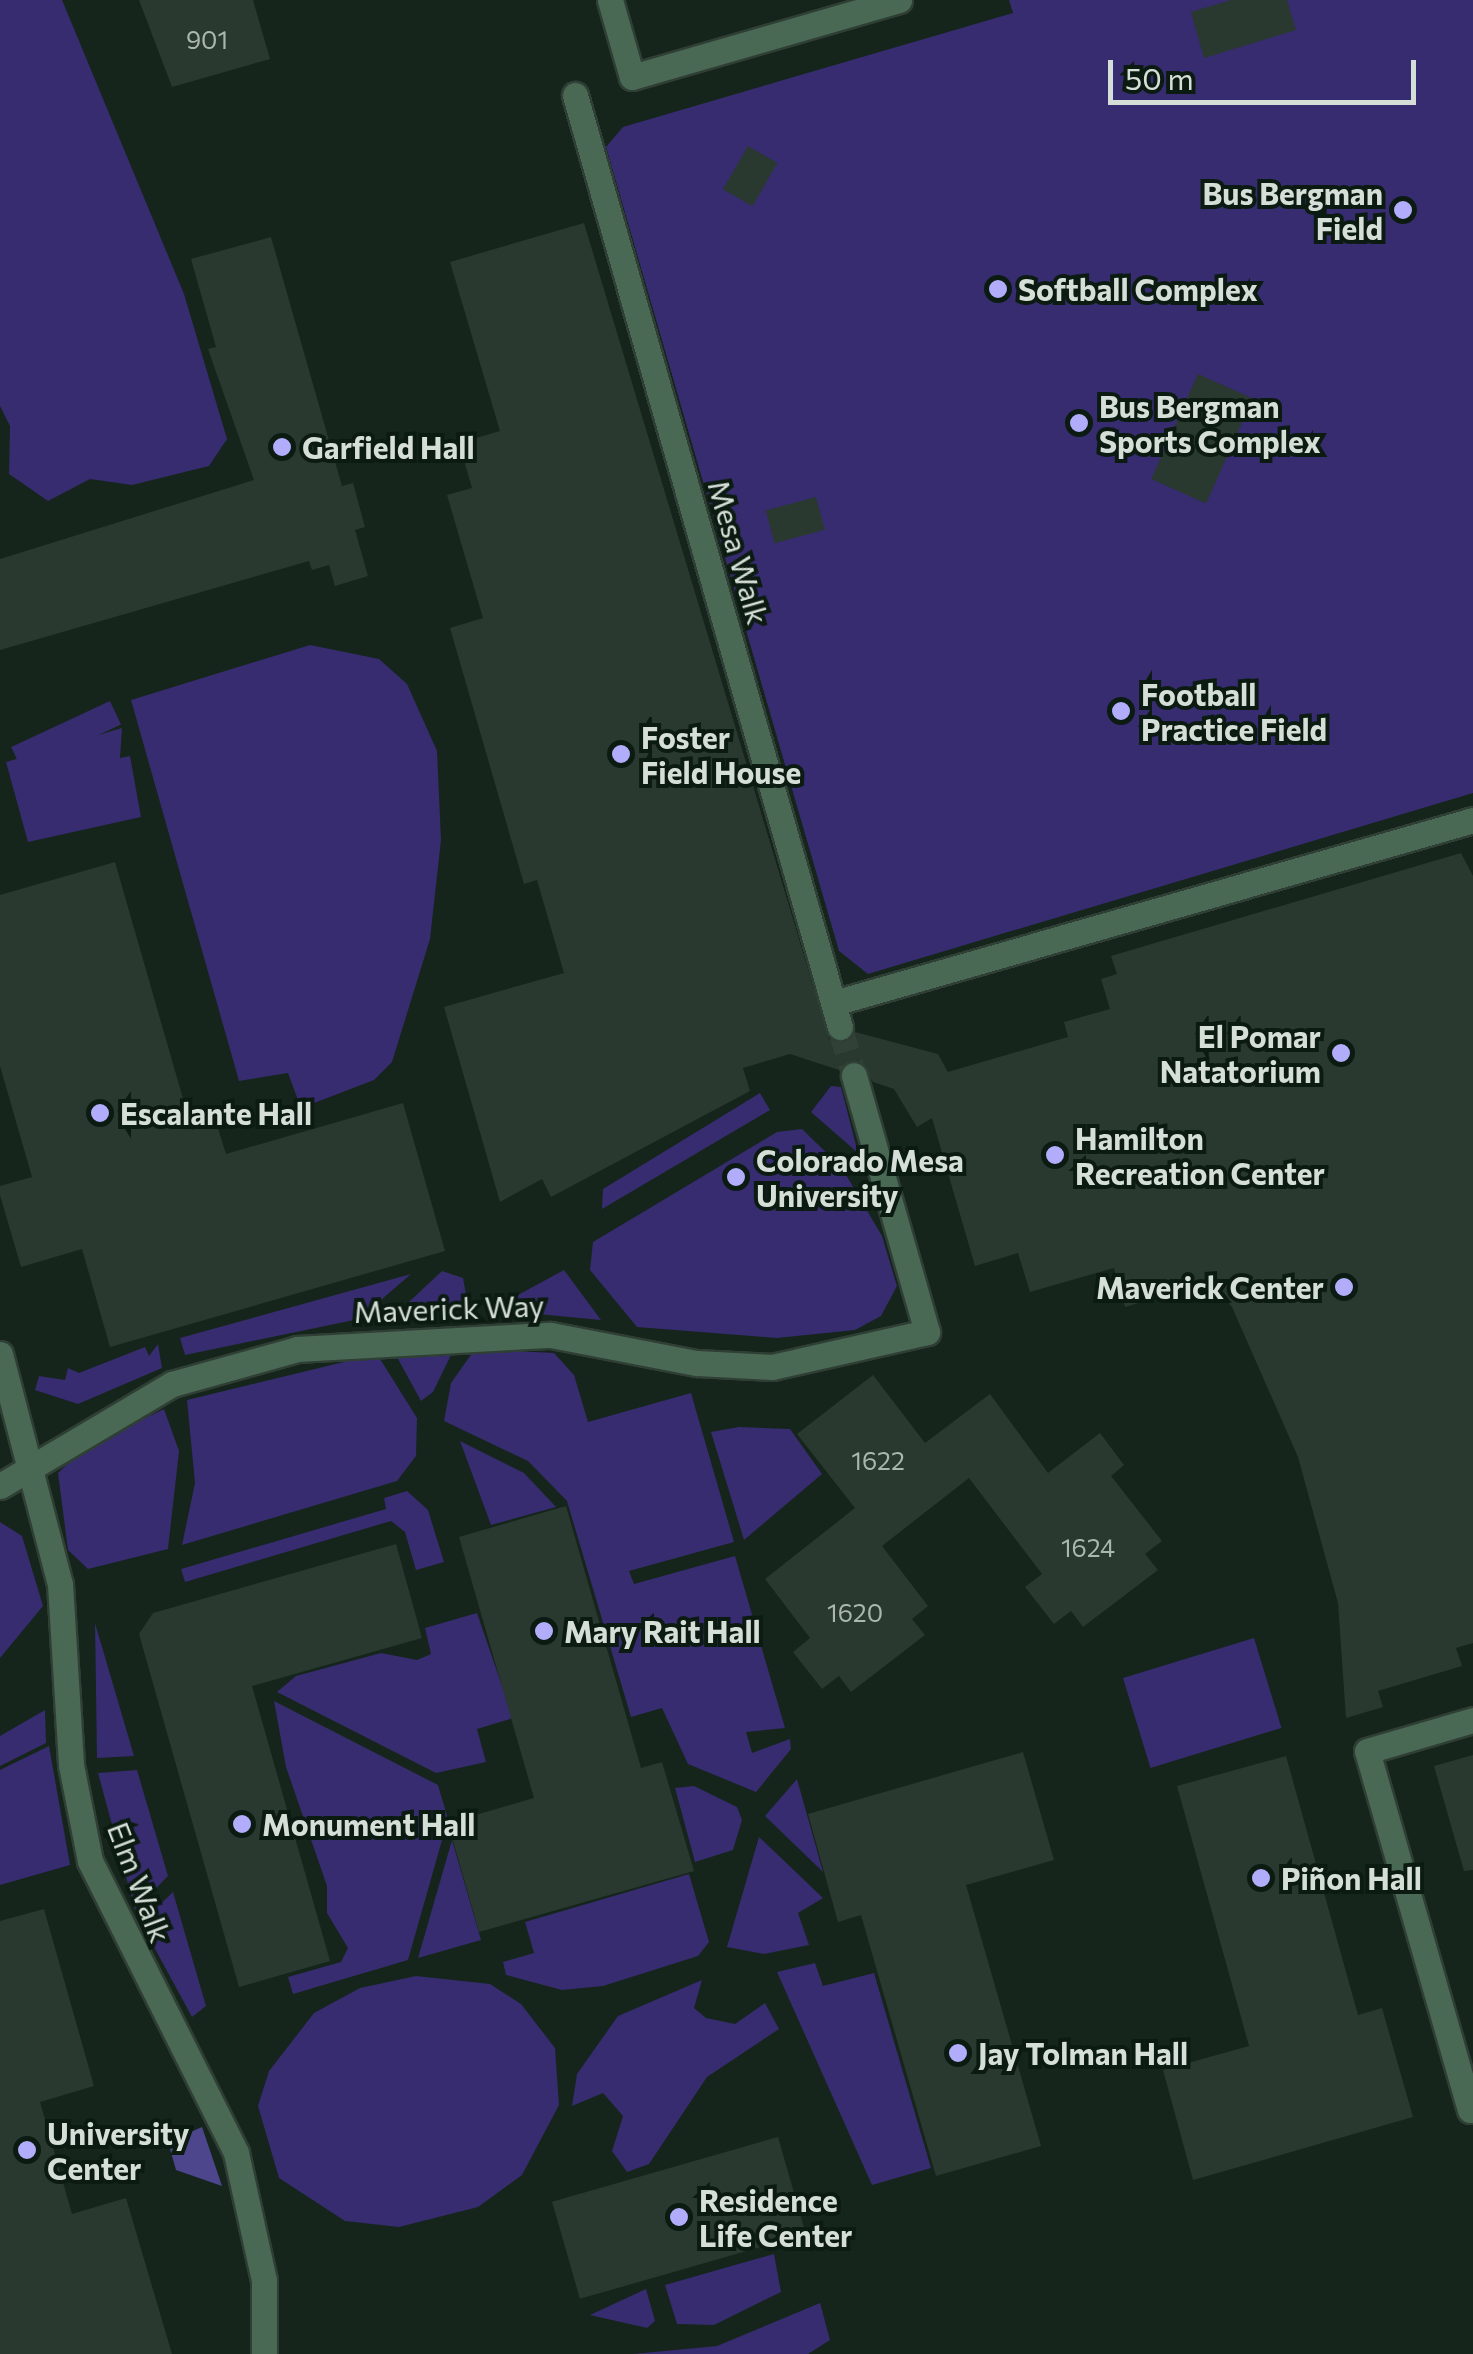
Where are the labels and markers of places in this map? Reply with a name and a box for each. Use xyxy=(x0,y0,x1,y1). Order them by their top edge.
place label: Bus Bergman Field xyxy=(1202,175,1383,246)
marker: Bus Bergman Field xyxy=(1392,199,1414,221)
place label: Softball Complex xyxy=(1018,271,1258,307)
marker: Softball Complex xyxy=(987,278,1009,300)
place label: Bus Bergman Sports Complex xyxy=(1099,388,1321,458)
marker: Bus Bergman Sports Complex xyxy=(1068,412,1090,434)
place label: Garfield Hall xyxy=(302,429,475,465)
marker: Garfield Hall xyxy=(271,436,293,458)
place label: Football Practice Field xyxy=(1141,676,1327,746)
marker: Football Practice Field xyxy=(1110,700,1132,722)
place label: Foster Field House xyxy=(641,719,801,790)
marker: Foster Field House xyxy=(610,743,632,765)
place label: El Pomar Natatorium xyxy=(1160,1018,1321,1088)
marker: El Pomar Natatorium xyxy=(1330,1042,1352,1064)
place label: Escalante Hall xyxy=(120,1095,312,1131)
marker: Escalante Hall xyxy=(89,1102,111,1124)
place label: Hamilton Recreation Center xyxy=(1075,1120,1325,1190)
place label: Colorado Mesa University xyxy=(756,1142,964,1212)
marker: Hamilton Recreation Center xyxy=(1044,1144,1066,1166)
marker: Colorado Mesa University xyxy=(725,1166,747,1188)
place label: Maverick Center xyxy=(1096,1269,1324,1305)
marker: Maverick Center xyxy=(1333,1276,1355,1298)
place label: Mary Rait Hall xyxy=(564,1613,761,1649)
marker: Mary Rait Hall xyxy=(533,1620,555,1642)
place label: Monument Hall xyxy=(262,1806,476,1842)
marker: Monument Hall xyxy=(231,1813,253,1835)
place label: Piñon Hall xyxy=(1281,1860,1422,1896)
marker: Piñon Hall xyxy=(1250,1867,1272,1889)
place label: Jay Tolman Hall xyxy=(978,2035,1188,2071)
marker: Jay Tolman Hall xyxy=(947,2042,969,2064)
place label: University Center xyxy=(47,2115,189,2186)
marker: University Center xyxy=(16,2139,38,2161)
place label: Residence Life Center xyxy=(699,2182,852,2252)
marker: Residence Life Center xyxy=(668,2206,690,2228)

